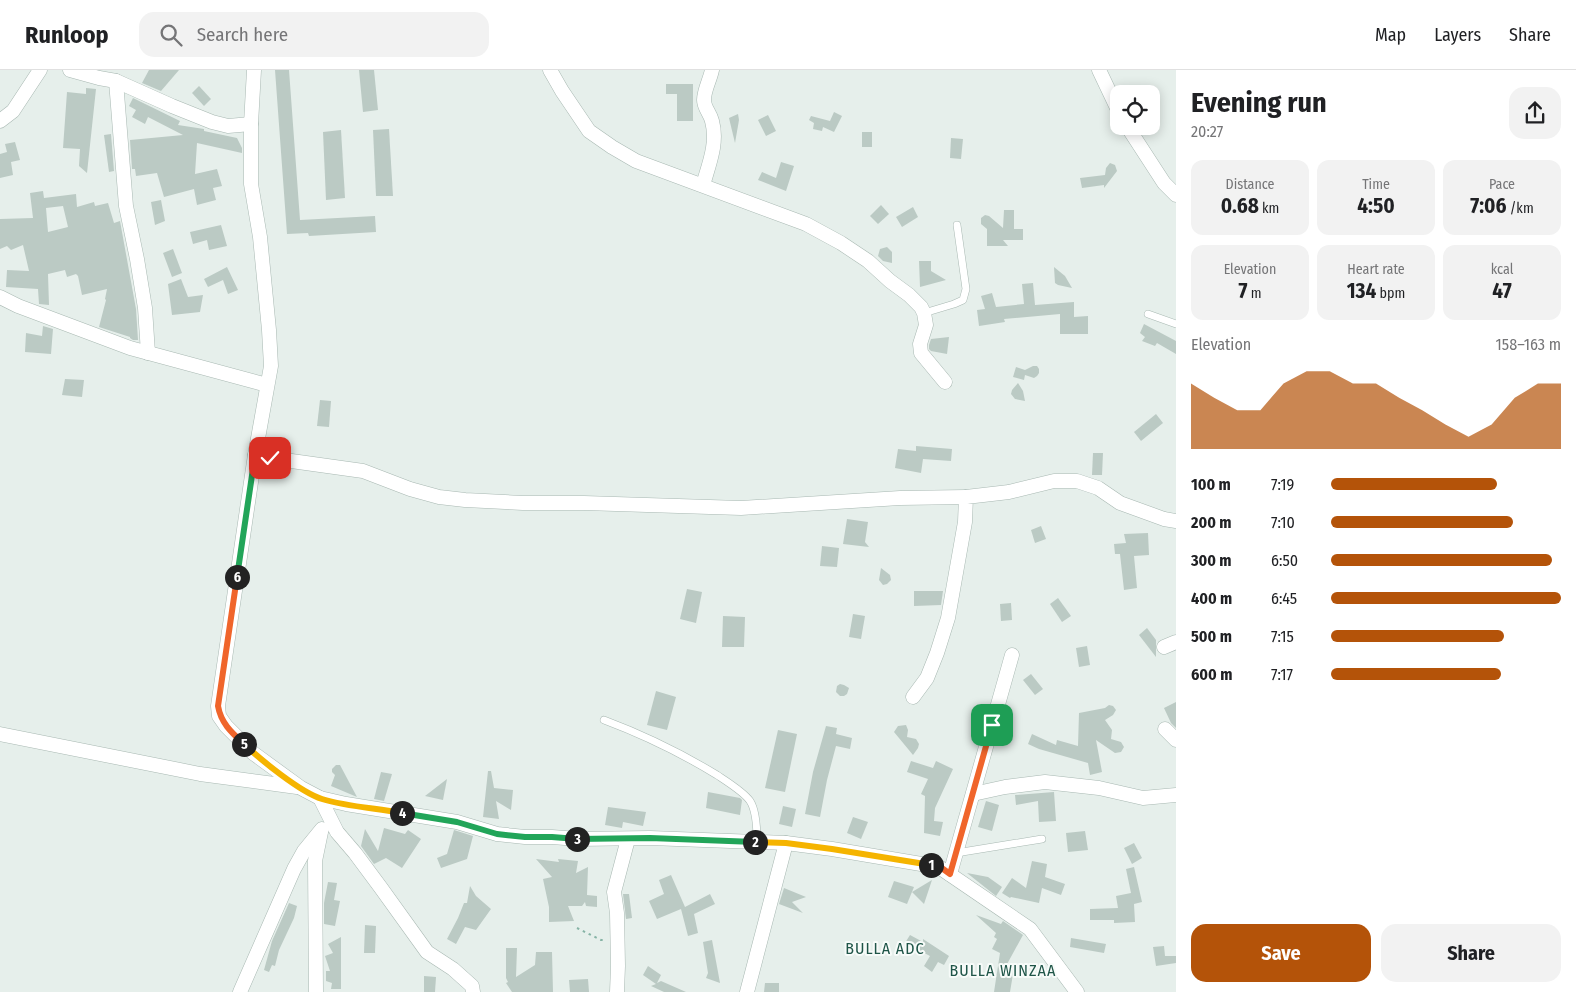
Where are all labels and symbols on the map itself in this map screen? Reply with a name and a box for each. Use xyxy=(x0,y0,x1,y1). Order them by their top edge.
pin xyxy=(249,437,291,479)
pin: 6 xyxy=(224,564,250,590)
pin xyxy=(971,704,1013,746)
pin: 5 xyxy=(232,732,256,756)
pin: 4 xyxy=(390,800,414,826)
pin: 3 xyxy=(564,826,590,852)
pin: 2 xyxy=(742,830,768,854)
pin: 1 xyxy=(918,852,944,878)
district label: BULLA ADC xyxy=(845,939,925,958)
district label: BULLA WINZAA xyxy=(950,961,1056,980)

